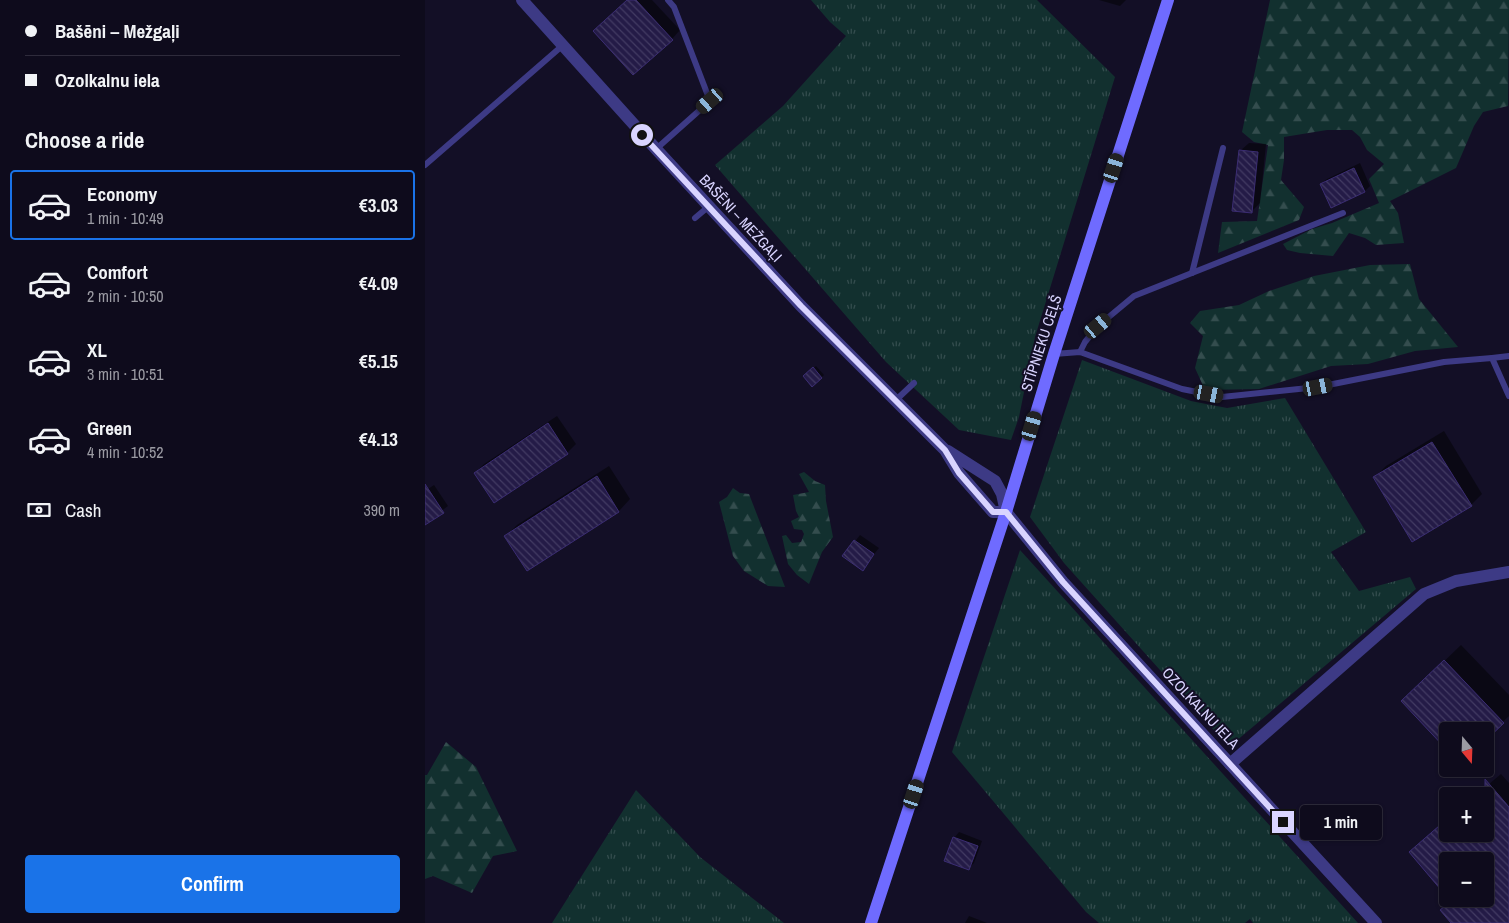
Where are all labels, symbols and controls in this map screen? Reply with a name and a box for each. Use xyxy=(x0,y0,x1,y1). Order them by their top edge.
text: Bašēni – Mežgaļi xyxy=(55,18,180,44)
text: Ozolkalnu iela xyxy=(55,67,160,93)
car xyxy=(693,85,726,117)
route start xyxy=(631,124,653,146)
text: Choose a ride xyxy=(25,125,144,155)
car xyxy=(1102,151,1125,185)
street label: BAŠĒNI – MEŽGAĻI xyxy=(695,170,787,266)
text: Economy xyxy=(87,181,157,207)
icon: car xyxy=(27,183,72,228)
text: €3.03 xyxy=(359,192,398,218)
text: 1 min · 10:49 xyxy=(87,207,164,229)
text: Comfort xyxy=(87,259,148,285)
icon: car xyxy=(27,261,72,306)
text: €4.09 xyxy=(359,270,398,296)
text: 2 min · 10:50 xyxy=(87,285,164,307)
street label: STĪPNIEKU CEĻŠ xyxy=(1015,292,1067,394)
car xyxy=(1081,311,1114,341)
text: XL xyxy=(87,337,107,363)
icon: car xyxy=(27,339,72,384)
text: €5.15 xyxy=(359,348,398,374)
text: 3 min · 10:51 xyxy=(87,363,164,385)
car xyxy=(1301,377,1334,397)
car xyxy=(1192,384,1225,404)
car xyxy=(1020,409,1043,443)
text: Green xyxy=(87,415,132,441)
icon: car xyxy=(27,417,72,462)
text: €4.13 xyxy=(359,426,398,452)
text: 4 min · 10:52 xyxy=(87,441,164,463)
icon: cash xyxy=(25,496,53,524)
text: Cash xyxy=(65,497,101,523)
text: 390 m xyxy=(364,499,400,521)
street label: OZOLKALNU IELA xyxy=(1158,663,1245,754)
north arrow xyxy=(1439,722,1494,778)
map controls xyxy=(1439,722,1494,907)
car xyxy=(902,777,925,811)
button: + xyxy=(1439,787,1494,842)
callout: 1 min xyxy=(1301,804,1383,840)
route end xyxy=(1272,811,1294,833)
text: 1 min xyxy=(1324,811,1358,833)
button: − xyxy=(1439,852,1494,907)
button: Confirm xyxy=(25,855,400,913)

